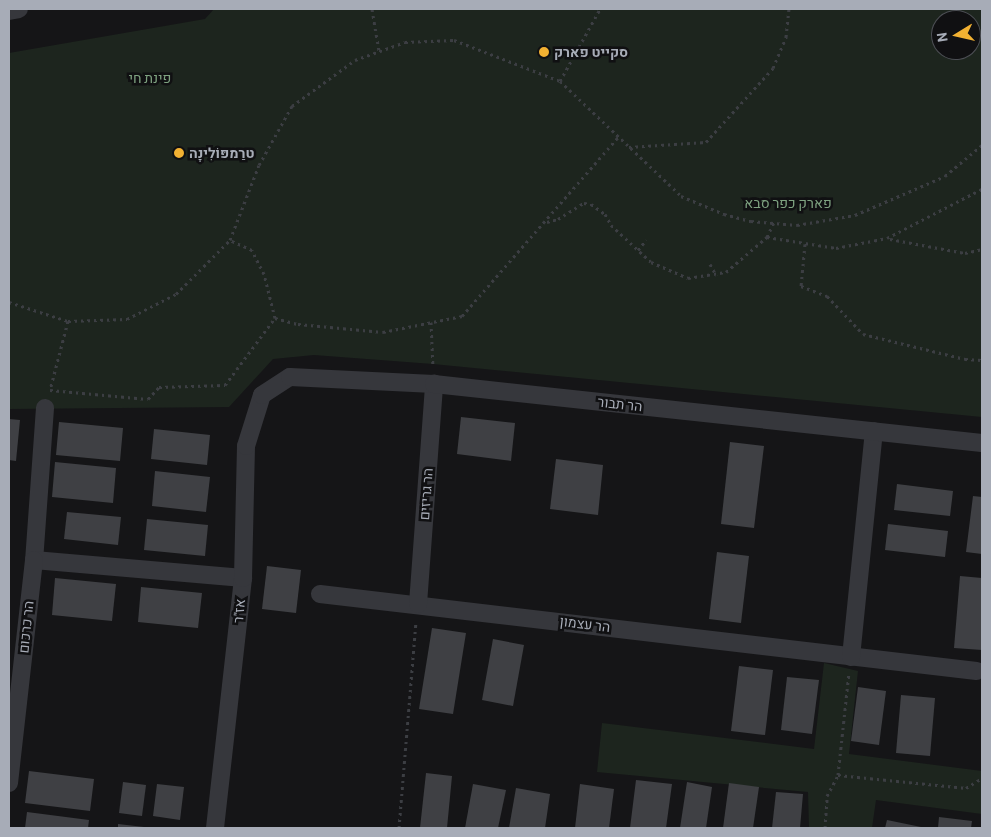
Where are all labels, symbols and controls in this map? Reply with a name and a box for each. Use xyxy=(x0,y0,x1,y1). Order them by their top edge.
north arrow xyxy=(931,10,981,60)
text: N xyxy=(933,31,951,43)
place label: סקייט פארק xyxy=(554,44,628,60)
marker: סקייט פארק xyxy=(538,46,550,58)
park label: פינת חי xyxy=(129,70,171,86)
place label: טרַמפּוֹלִינָה xyxy=(189,145,254,161)
marker: טרַמפּוֹלִינָה xyxy=(173,147,185,159)
park label: פארק כפר סבא xyxy=(744,195,832,211)
street label: הר תבור xyxy=(597,393,643,415)
street label: הר גריזים xyxy=(416,467,436,521)
street label: אז"ר xyxy=(229,598,249,624)
street label: הר כרכום xyxy=(15,600,37,654)
street label: הר עצמון xyxy=(559,613,611,635)

